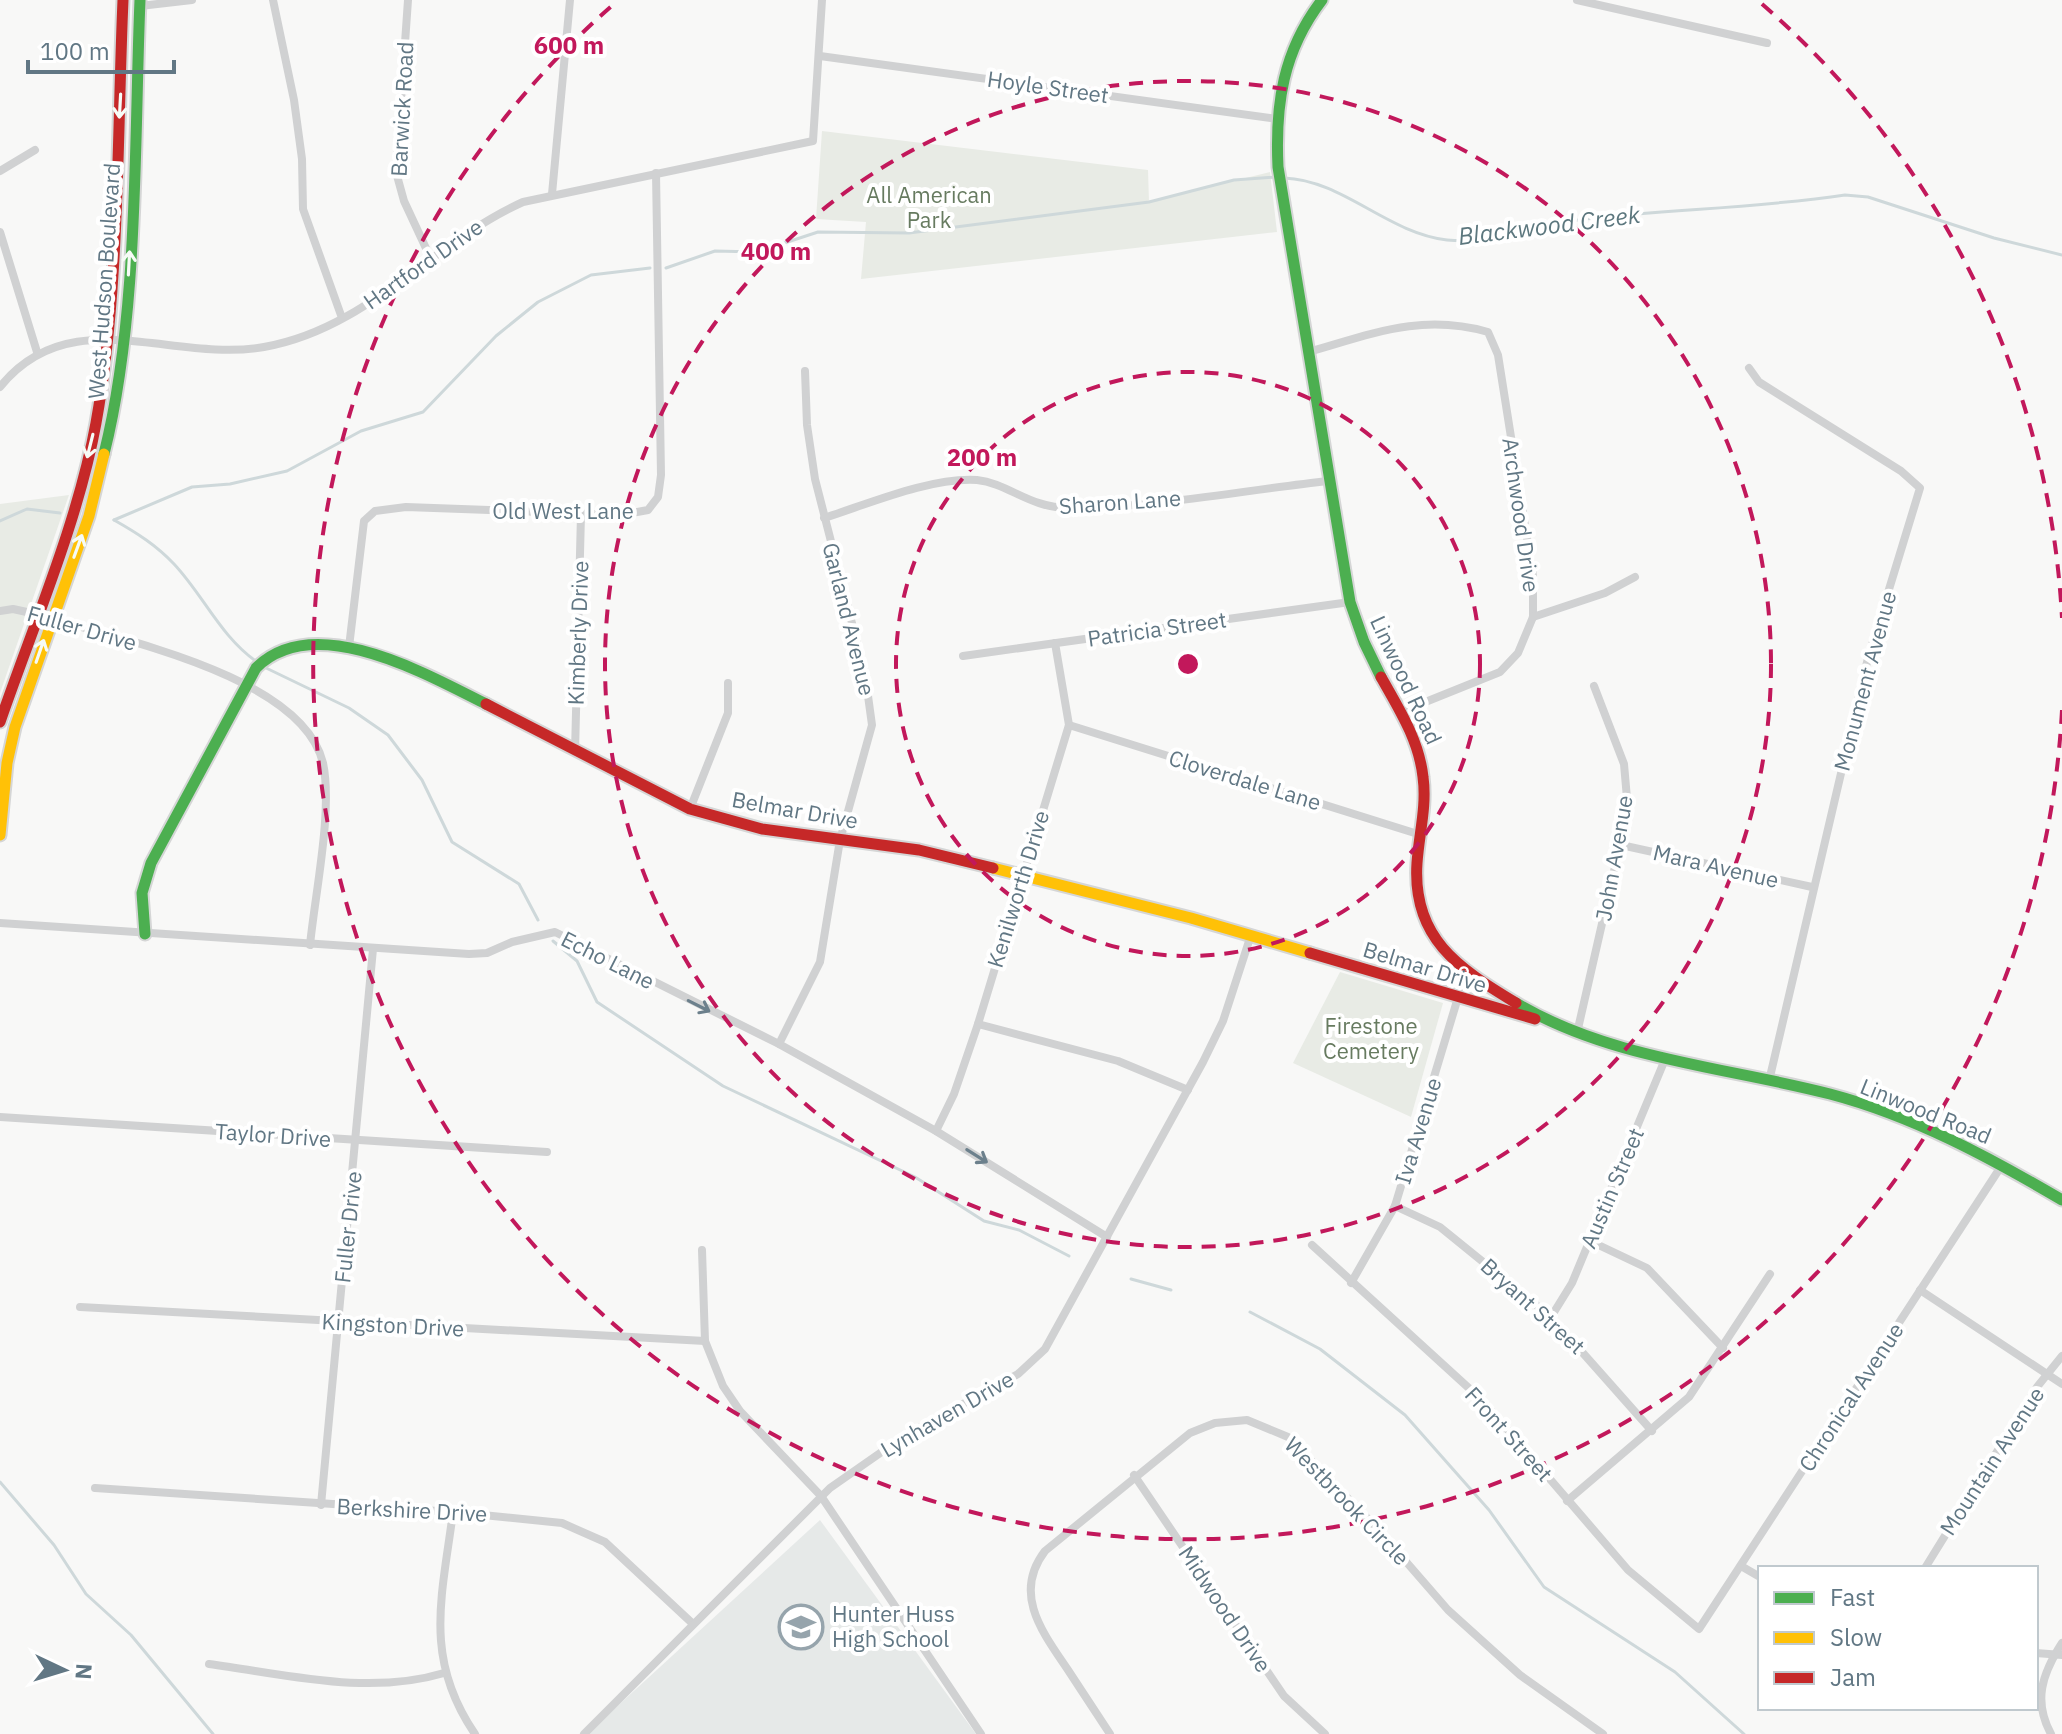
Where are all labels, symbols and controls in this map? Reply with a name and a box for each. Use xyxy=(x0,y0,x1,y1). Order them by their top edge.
scale bar xyxy=(28,24,174,74)
text: 600 m xyxy=(534,29,604,61)
text: 100 m xyxy=(40,35,110,67)
street label: Barwick Road xyxy=(383,41,420,177)
street label: Hoyle Street xyxy=(985,64,1111,109)
one-way arrow xyxy=(112,92,127,119)
street label: West Hudson Boulevard xyxy=(81,162,126,400)
park label: All American Park xyxy=(866,180,992,234)
water label: Blackwood Creek xyxy=(1456,198,1642,252)
street label: Hartford Drive xyxy=(357,212,488,315)
text: 400 m xyxy=(741,235,811,267)
one-way arrow xyxy=(121,250,136,277)
one-way arrow xyxy=(82,433,97,459)
street label: Archwood Drive xyxy=(1496,436,1547,594)
text: 200 m xyxy=(947,441,1017,473)
street label: Sharon Lane xyxy=(1058,483,1182,520)
street label: Old West Lane xyxy=(492,496,634,525)
one-way arrow xyxy=(72,534,86,559)
street label: Garland Avenue xyxy=(816,539,883,698)
street label: Kimberly Drive xyxy=(560,560,595,706)
street label: Monument Avenue xyxy=(1827,588,1903,774)
street label: Fuller Drive xyxy=(24,598,140,657)
street label: Patricia Street xyxy=(1086,604,1228,653)
street label: Linwood Road xyxy=(1364,611,1449,749)
one-way arrow xyxy=(34,639,49,664)
centre of rings xyxy=(1174,650,1202,678)
street label: Cloverdale Lane xyxy=(1166,743,1325,816)
street label: Belmar Drive xyxy=(730,784,860,835)
street label: John Avenue xyxy=(1588,793,1639,923)
street label: Kenilworth Drive xyxy=(980,807,1055,971)
street label: Mara Avenue xyxy=(1650,837,1782,894)
street label: Echo Lane xyxy=(557,924,660,995)
street label: Belmar Drive xyxy=(1360,934,1490,999)
one-way arrow xyxy=(687,999,711,1014)
park label: Firestone Cemetery xyxy=(1323,1011,1419,1065)
street label: Linwood Road xyxy=(1856,1071,1996,1150)
street label: Iva Avenue xyxy=(1388,1074,1447,1188)
street label: Taylor Drive xyxy=(214,1116,332,1153)
street label: Austin Street xyxy=(1573,1123,1650,1253)
one-way arrow xyxy=(965,1149,988,1165)
street label: Fuller Drive xyxy=(327,1169,368,1284)
street label: Bryant Street xyxy=(1475,1251,1592,1360)
street label: Kingston Drive xyxy=(321,1306,465,1343)
street label: Chronical Avenue xyxy=(1792,1317,1910,1477)
street label: Lynhaven Drive xyxy=(875,1364,1019,1463)
street label: Front Street xyxy=(1459,1380,1560,1487)
street label: Mountain Avenue xyxy=(1933,1381,2050,1540)
street label: Westbrook Circle xyxy=(1279,1430,1416,1571)
street label: Berkshire Drive xyxy=(336,1491,488,1528)
street label: Midwood Drive xyxy=(1172,1540,1278,1678)
legend xyxy=(1758,1566,2038,1710)
text: Fast xyxy=(1830,1581,1875,1613)
place label: Hunter Huss High School xyxy=(832,1599,955,1653)
school or university icon: Hunter Huss High School xyxy=(777,1603,825,1651)
text: Slow xyxy=(1830,1621,1882,1653)
north arrow xyxy=(24,1630,104,1710)
text: Jam xyxy=(1830,1661,1876,1693)
text: N xyxy=(69,1662,99,1680)

